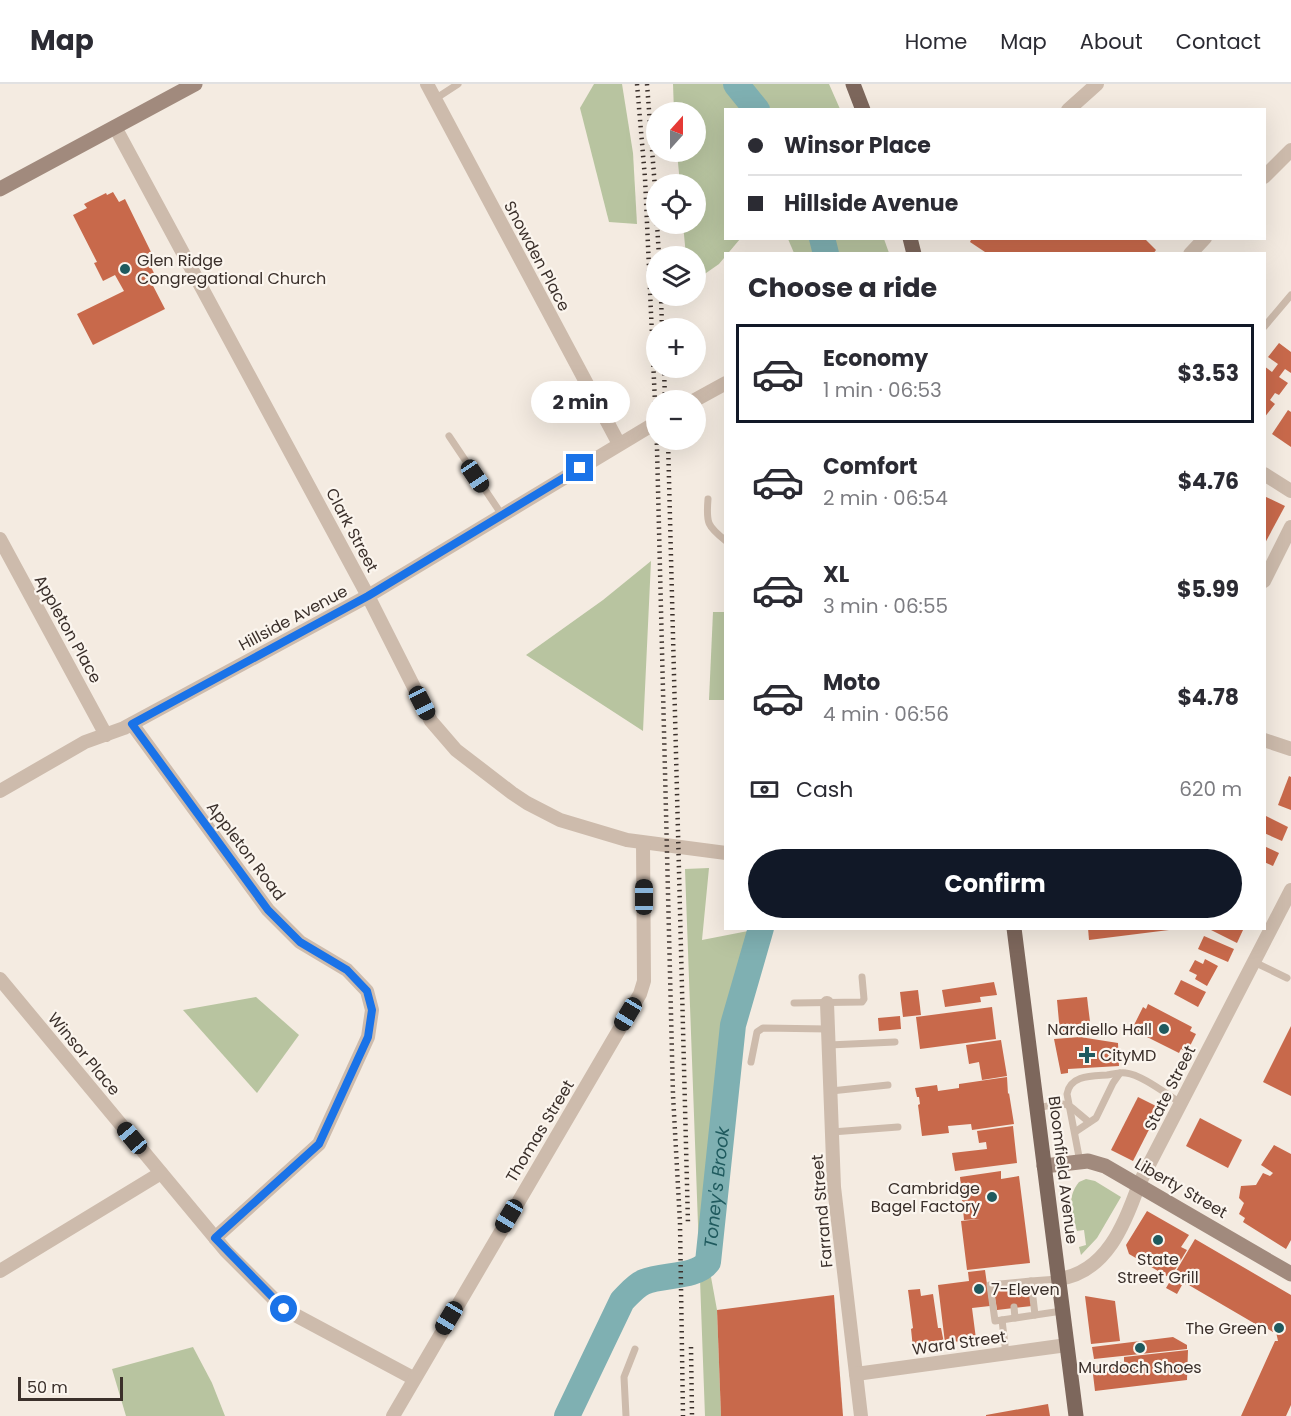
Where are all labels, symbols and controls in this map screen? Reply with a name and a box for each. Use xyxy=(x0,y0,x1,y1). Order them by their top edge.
text: Map xyxy=(30,21,94,60)
text: Home xyxy=(905,27,967,56)
text: Map xyxy=(1000,27,1047,56)
text: About xyxy=(1080,27,1143,56)
text: Contact xyxy=(1176,27,1261,56)
north arrow xyxy=(646,102,706,162)
map controls xyxy=(646,102,706,450)
text: Winsor Place xyxy=(784,130,931,161)
button: locate xyxy=(646,174,706,234)
text: Hillside Avenue xyxy=(784,188,958,219)
street label: Snowden Place xyxy=(498,197,576,315)
button: layers xyxy=(646,246,706,306)
place label: Glen Ridge Congregational Church xyxy=(137,249,326,290)
marker: Glen Ridge Congregational Church xyxy=(118,262,132,276)
text: Choose a ride xyxy=(748,269,937,306)
button: + xyxy=(646,318,706,378)
text: Economy xyxy=(823,343,928,374)
icon: car xyxy=(751,347,805,401)
text: $3.53 xyxy=(1177,358,1239,389)
text: 1 min · 06:53 xyxy=(823,376,942,404)
callout: 2 min xyxy=(530,381,630,423)
text: 2 min xyxy=(552,388,609,416)
button: − xyxy=(646,390,706,450)
text: Comfort xyxy=(823,451,917,482)
route end xyxy=(566,454,593,481)
icon: car xyxy=(751,455,805,509)
car xyxy=(457,456,493,496)
text: $4.76 xyxy=(1178,466,1239,497)
street label: Clark Street xyxy=(320,484,384,576)
text: 2 min · 06:54 xyxy=(823,484,948,512)
text: XL xyxy=(823,559,849,590)
icon: car xyxy=(751,563,805,617)
street label: Appleton Place xyxy=(29,571,107,687)
text: $5.99 xyxy=(1177,574,1239,605)
street label: Hillside Avenue xyxy=(235,580,352,656)
text: 3 min · 06:55 xyxy=(823,592,948,620)
text: Moto xyxy=(823,667,880,698)
icon: car xyxy=(751,671,805,725)
text: $4.78 xyxy=(1177,682,1239,713)
car xyxy=(406,683,438,723)
text: 4 min · 06:56 xyxy=(823,700,949,728)
icon: cash xyxy=(748,773,781,806)
text: Cash xyxy=(796,774,853,805)
text: 620 m xyxy=(1179,775,1242,803)
street label: Appleton Road xyxy=(201,797,291,905)
button: Confirm xyxy=(748,849,1242,918)
car xyxy=(635,879,653,915)
car xyxy=(611,994,645,1034)
street label: Winsor Place xyxy=(42,1007,126,1101)
place label: Nardiello Hall xyxy=(1047,1018,1152,1041)
marker: Nardiello Hall xyxy=(1157,1022,1171,1036)
street label: State Street xyxy=(1139,1041,1201,1135)
place label: CityMD xyxy=(1100,1044,1156,1067)
marker: CityMD xyxy=(1078,1046,1096,1064)
street label: Thomas Street xyxy=(500,1075,580,1187)
street label: Bloomfield Avenue xyxy=(1043,1095,1083,1245)
car xyxy=(114,1118,150,1158)
water label: Toney's Brook xyxy=(697,1125,735,1249)
street label: Liberty Street xyxy=(1130,1152,1232,1224)
street label: Farrand Street xyxy=(806,1153,838,1269)
place label: Cambridge Bagel Factory xyxy=(871,1177,980,1218)
marker: Cambridge Bagel Factory xyxy=(985,1190,999,1204)
car xyxy=(492,1196,526,1236)
marker: State Street Grill xyxy=(1151,1233,1165,1247)
place label: State Street Grill xyxy=(1117,1248,1199,1289)
place label: 7-Eleven xyxy=(991,1278,1060,1301)
marker: 7-Eleven xyxy=(972,1282,986,1296)
route start xyxy=(270,1295,297,1322)
car xyxy=(432,1298,466,1338)
place label: The Green xyxy=(1185,1317,1267,1340)
marker: The Green xyxy=(1272,1321,1286,1335)
street label: Ward Street xyxy=(911,1325,1007,1361)
marker: Murdoch Shoes xyxy=(1133,1341,1147,1355)
place label: Murdoch Shoes xyxy=(1078,1356,1202,1379)
scale bar xyxy=(18,1374,123,1402)
text: 50 m xyxy=(27,1376,68,1399)

